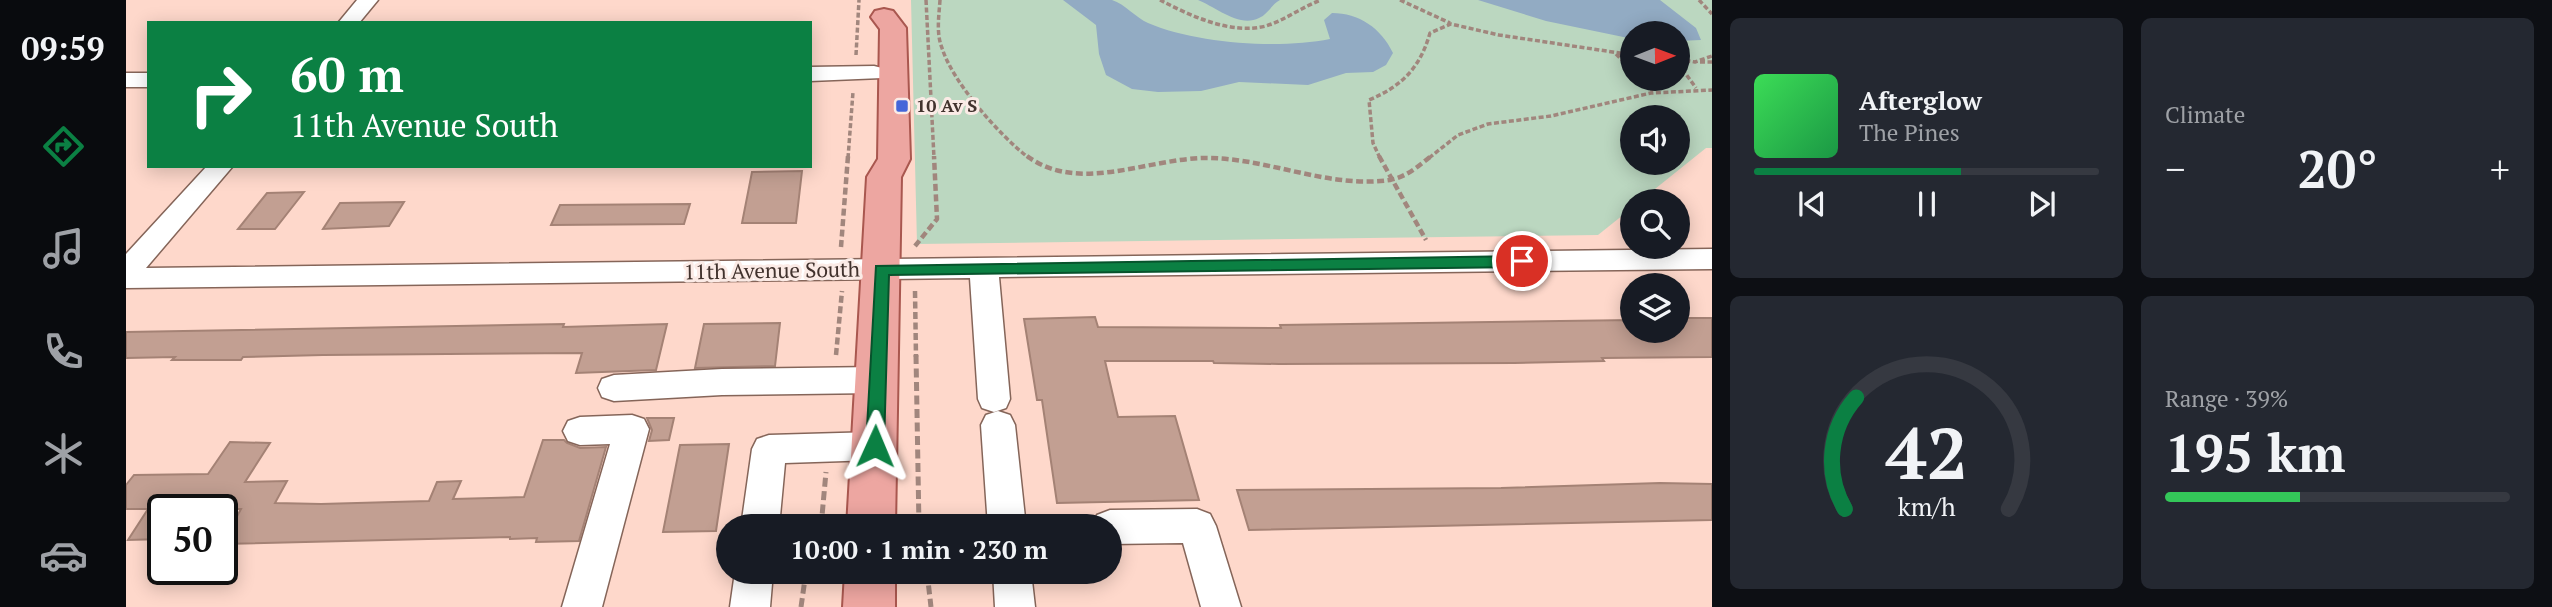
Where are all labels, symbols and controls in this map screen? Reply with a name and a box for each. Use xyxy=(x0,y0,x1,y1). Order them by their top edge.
north arrow xyxy=(1620,21,1690,91)
map controls xyxy=(1620,21,1690,343)
text: 09:59 xyxy=(21,27,105,69)
text: 60 m xyxy=(290,41,404,106)
icon: right xyxy=(175,49,266,140)
text: Afterglow xyxy=(1859,83,1982,117)
place label: 10 Av S xyxy=(916,93,977,117)
marker: 10 Av S xyxy=(894,98,910,114)
text: Climate xyxy=(2165,99,2245,130)
text: 11th Avenue South xyxy=(290,104,558,146)
button: sound xyxy=(1620,105,1690,175)
text: The Pines xyxy=(1859,117,1960,148)
icon: directions xyxy=(39,122,88,171)
text: 20° xyxy=(2297,134,2378,203)
text: − xyxy=(2165,144,2185,194)
text: + xyxy=(2490,144,2510,194)
icon: previous xyxy=(1793,185,1831,223)
icon: pause xyxy=(1908,185,1946,223)
icon: next xyxy=(2023,185,2061,223)
button: search xyxy=(1620,189,1690,259)
icon: music xyxy=(39,224,88,273)
pin xyxy=(1492,231,1552,291)
icon: arrive xyxy=(1503,242,1541,280)
street label: 11th Avenue South xyxy=(684,254,860,286)
button: layers xyxy=(1620,273,1690,343)
icon: phone xyxy=(39,327,88,376)
text: Range · 39% xyxy=(2165,383,2288,414)
text: 42 xyxy=(1885,403,1968,500)
position arrow xyxy=(838,409,912,483)
text: 195 km xyxy=(2165,418,2346,487)
icon: climate xyxy=(39,429,88,478)
text: km/h xyxy=(1898,489,1956,522)
speed limit sign: 50 xyxy=(147,494,238,585)
icon: car xyxy=(39,531,88,580)
text: 10:00 · 1 min · 230 m xyxy=(790,532,1048,566)

